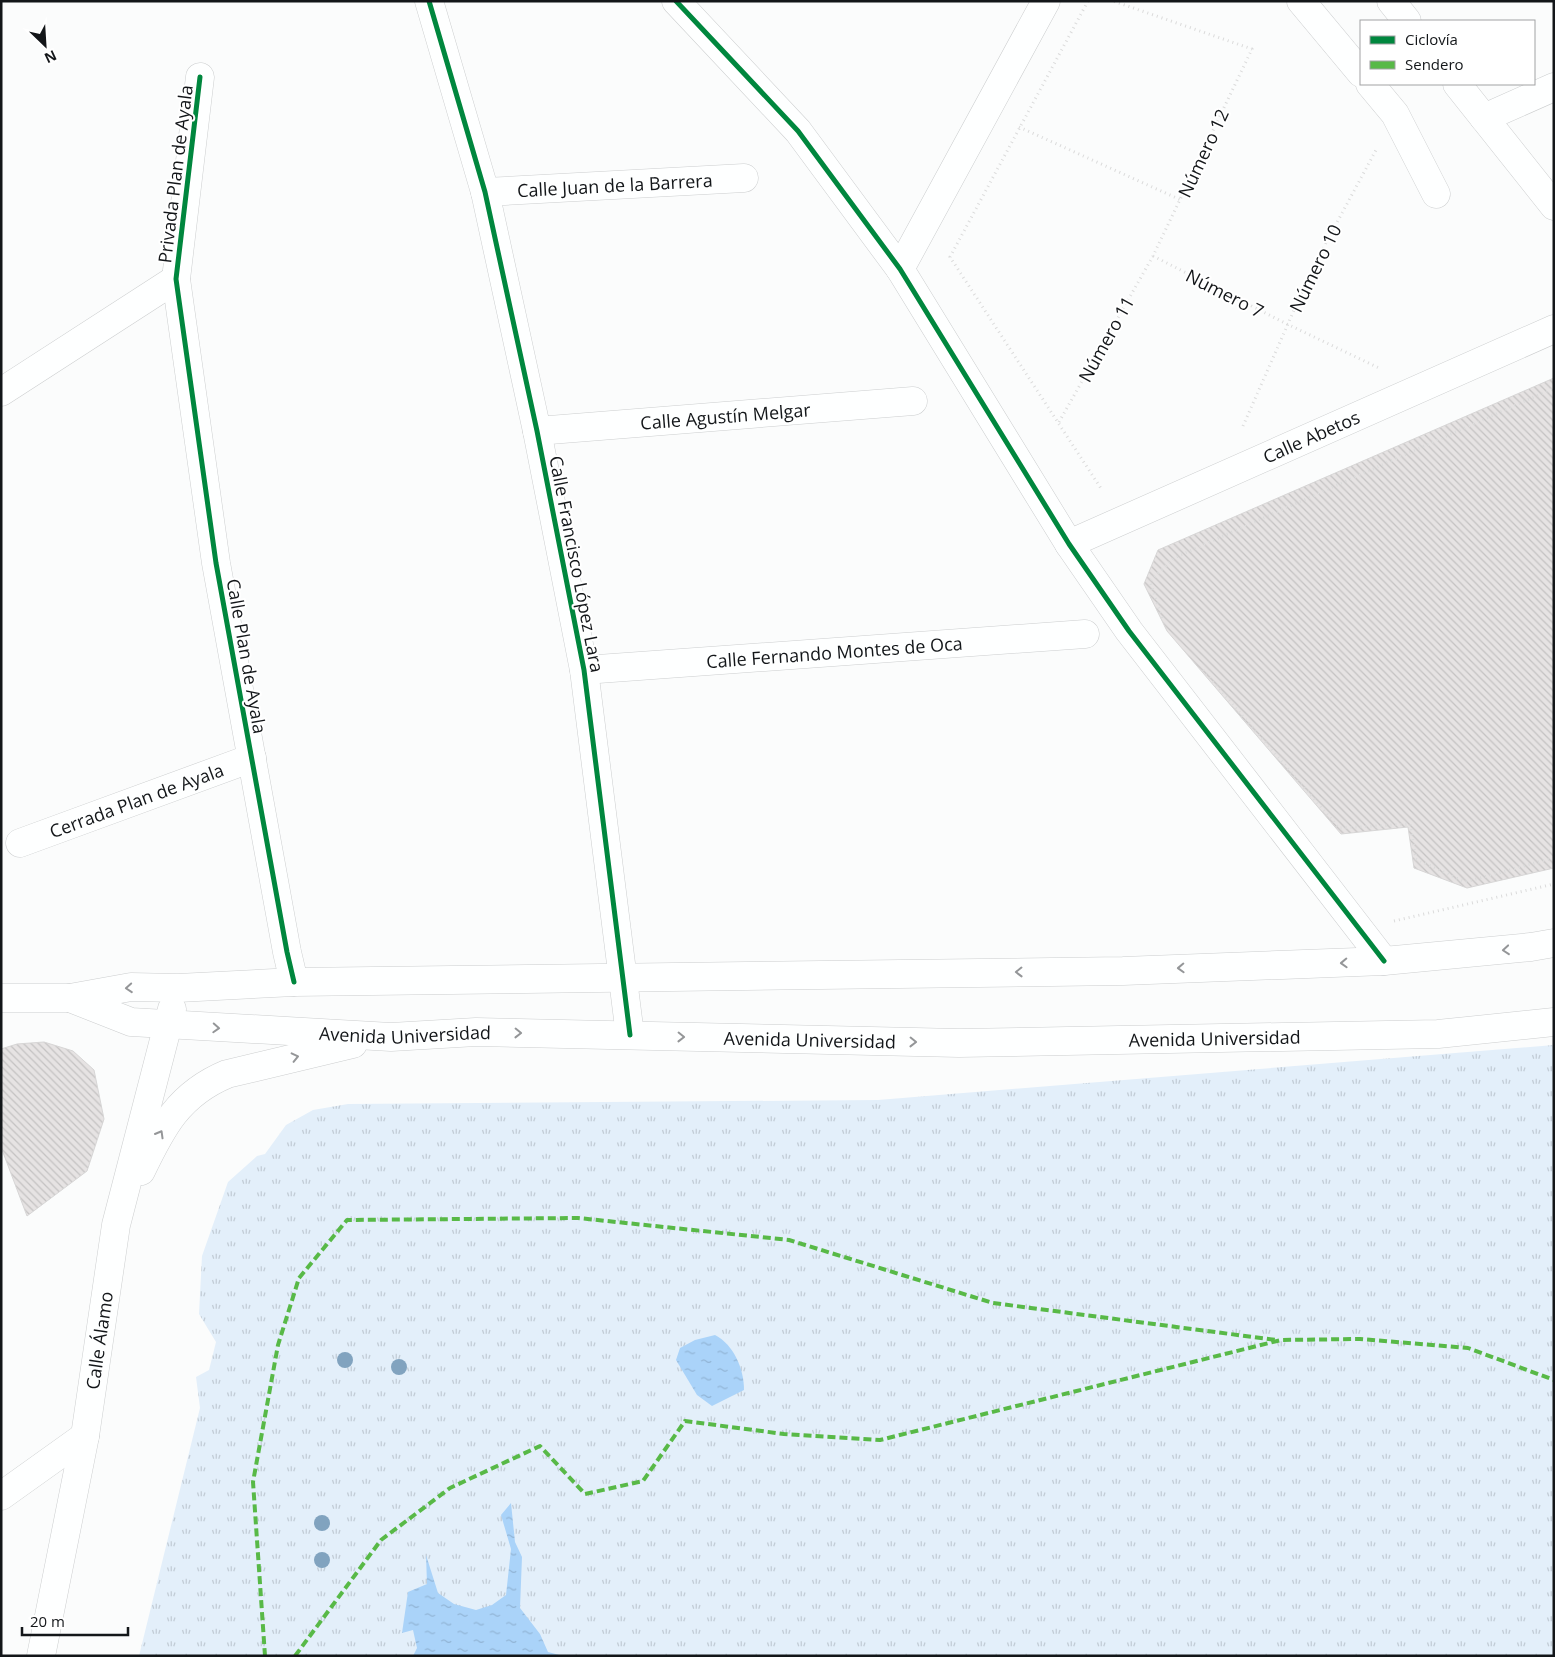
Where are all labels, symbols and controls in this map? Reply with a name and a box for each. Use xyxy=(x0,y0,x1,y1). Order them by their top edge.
north arrow xyxy=(20,20,70,70)
legend xyxy=(1360,20,1535,85)
text: Ciclovía xyxy=(1405,29,1458,49)
text: N xyxy=(42,46,60,68)
text: Sendero xyxy=(1405,54,1464,74)
street label: Privada Plan de Ayala xyxy=(152,84,198,264)
street label: Número 12 xyxy=(1172,105,1234,201)
street label: Calle Juan de la Barrera xyxy=(516,168,713,202)
street label: Número 10 xyxy=(1283,220,1347,316)
street label: Número 7 xyxy=(1182,263,1268,323)
street label: Número 11 xyxy=(1073,292,1139,386)
street label: Calle Agustín Melgar xyxy=(639,397,812,435)
street label: Calle Abetos xyxy=(1259,405,1363,469)
street label: Calle Francisco López Lara xyxy=(544,454,610,674)
street label: Calle Plan de Ayala xyxy=(222,577,272,735)
street label: Calle Fernando Montes de Oca xyxy=(705,631,963,673)
street label: Cerrada Plan de Ayala xyxy=(46,757,227,843)
one-way arrow xyxy=(1501,944,1509,955)
one-way arrow xyxy=(1339,957,1347,968)
one-way arrow xyxy=(1177,963,1185,974)
one-way arrow xyxy=(1015,967,1022,977)
one-way arrow xyxy=(125,982,133,993)
street label: Avenida Universidad xyxy=(318,1020,491,1049)
one-way arrow xyxy=(213,1023,221,1034)
street label: Avenida Universidad xyxy=(1128,1025,1301,1052)
street label: Avenida Universidad xyxy=(723,1026,896,1054)
one-way arrow xyxy=(515,1028,523,1038)
one-way arrow xyxy=(677,1031,685,1042)
one-way arrow xyxy=(910,1037,918,1047)
one-way arrow xyxy=(291,1052,300,1063)
one-way arrow xyxy=(154,1130,164,1139)
street label: Calle Álamo xyxy=(80,1290,118,1391)
scale bar xyxy=(22,1604,129,1636)
text: 20 m xyxy=(30,1611,65,1631)

